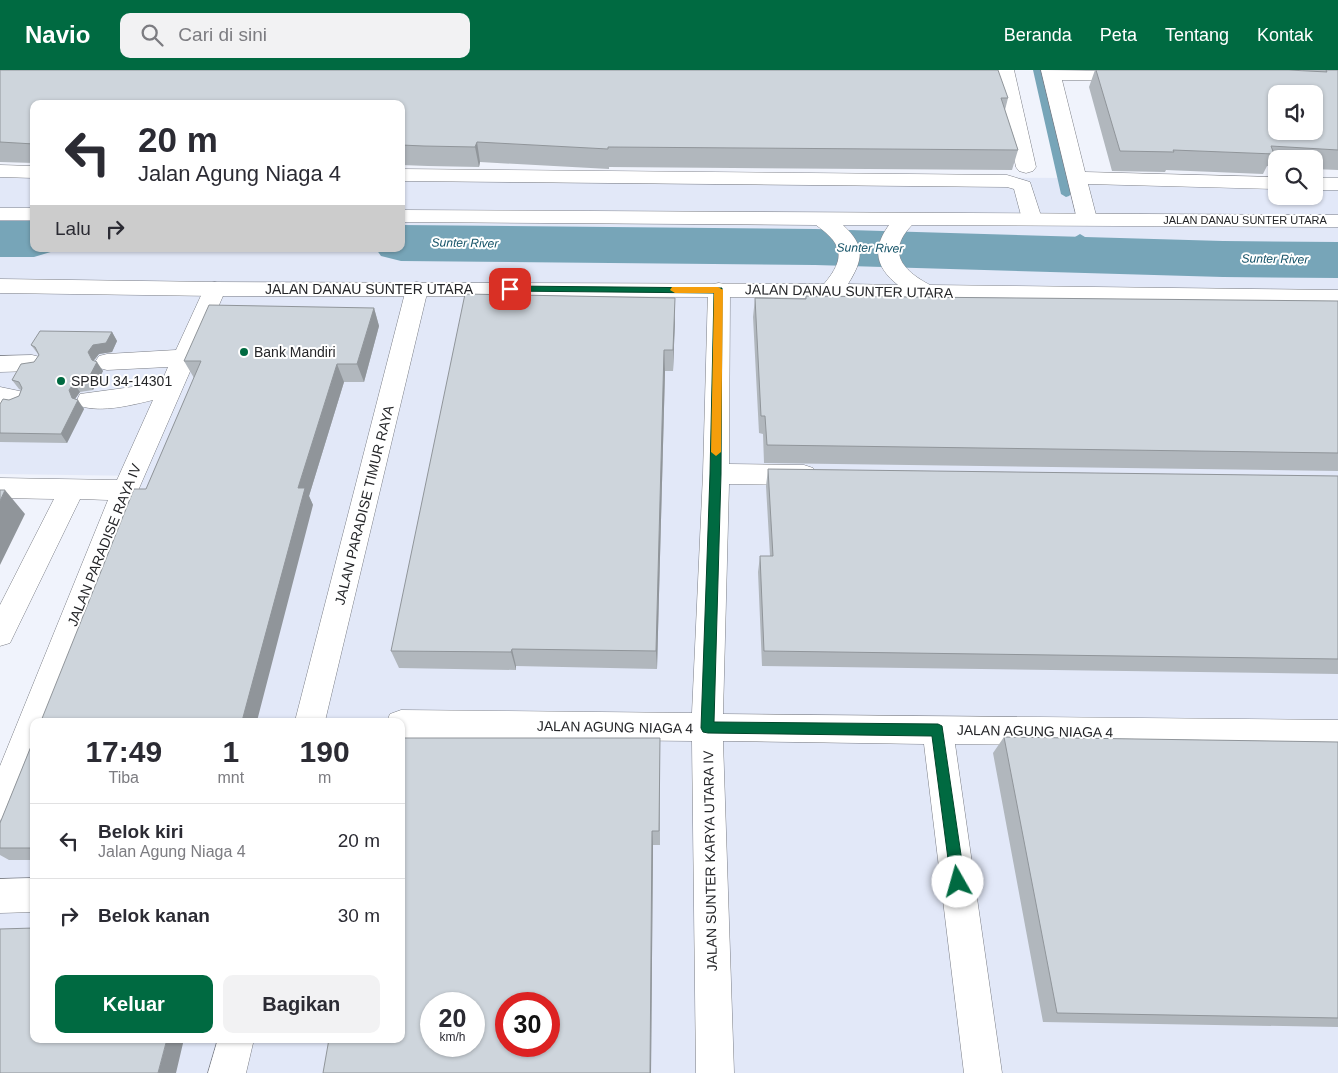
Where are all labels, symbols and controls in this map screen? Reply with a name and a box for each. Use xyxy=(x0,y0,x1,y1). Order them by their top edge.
search box xyxy=(120,13,470,58)
text: Navio xyxy=(25,21,90,48)
icon: search xyxy=(138,21,166,49)
text: Cari di sini xyxy=(178,24,267,45)
text: Beranda xyxy=(1004,25,1072,45)
text: Peta xyxy=(1100,25,1137,45)
text: Tentang xyxy=(1165,25,1229,45)
text: Kontak xyxy=(1257,25,1313,45)
map controls xyxy=(1268,85,1323,205)
button: sound xyxy=(1268,85,1323,140)
icon: left xyxy=(55,120,120,185)
text: 20 m xyxy=(138,120,218,159)
button: search xyxy=(1268,150,1323,205)
text: Jalan Agung Niaga 4 xyxy=(138,161,341,186)
street label: JALAN DANAU SUNTER UTARA xyxy=(1163,214,1327,226)
icon: right xyxy=(101,215,129,243)
text: Lalu xyxy=(55,218,91,239)
water label: Sunter River xyxy=(432,235,499,251)
water label: Sunter River xyxy=(837,240,904,256)
water label: Sunter River xyxy=(1242,251,1309,267)
pin xyxy=(489,268,531,310)
icon: arrive xyxy=(496,275,524,303)
street label: JALAN DANAU SUNTER UTARA xyxy=(265,281,474,297)
street label: JALAN DANAU SUNTER UTARA xyxy=(745,281,954,301)
place label: Bank Mandiri xyxy=(254,344,336,360)
marker: Bank Mandiri xyxy=(238,346,250,358)
place label: SPBU 34-14301 xyxy=(71,373,172,389)
marker: SPBU 34-14301 xyxy=(55,375,67,387)
street label: JALAN PARADISE TIMUR RAYA xyxy=(331,403,397,606)
street label: JALAN PARADISE RAYA IV xyxy=(64,461,144,628)
street label: JALAN AGUNG NIAGA 4 xyxy=(537,718,694,736)
street label: JALAN AGUNG NIAGA 4 xyxy=(957,722,1114,740)
text: 17:49 xyxy=(85,735,162,768)
text: 1 xyxy=(222,735,239,768)
text: 190 xyxy=(300,735,350,768)
street label: JALAN SUNTER KARYA UTARA IV xyxy=(700,750,720,972)
text: Tiba xyxy=(108,769,139,786)
text: mnt xyxy=(217,769,244,786)
text: m xyxy=(318,769,331,786)
text: Belok kiri xyxy=(98,821,184,842)
icon: left xyxy=(55,827,83,855)
text: 20 m xyxy=(338,830,380,851)
text: Jalan Agung Niaga 4 xyxy=(98,843,246,860)
position arrow xyxy=(931,855,983,907)
icon: right xyxy=(55,902,83,930)
text: Belok kanan xyxy=(98,905,210,926)
text: 30 m xyxy=(338,905,380,926)
button: Keluar xyxy=(55,975,213,1033)
button: Bagikan xyxy=(223,975,380,1033)
speed limit sign: 30 xyxy=(495,992,560,1057)
text: 20 xyxy=(439,1004,466,1032)
text: km/h xyxy=(439,1030,466,1044)

